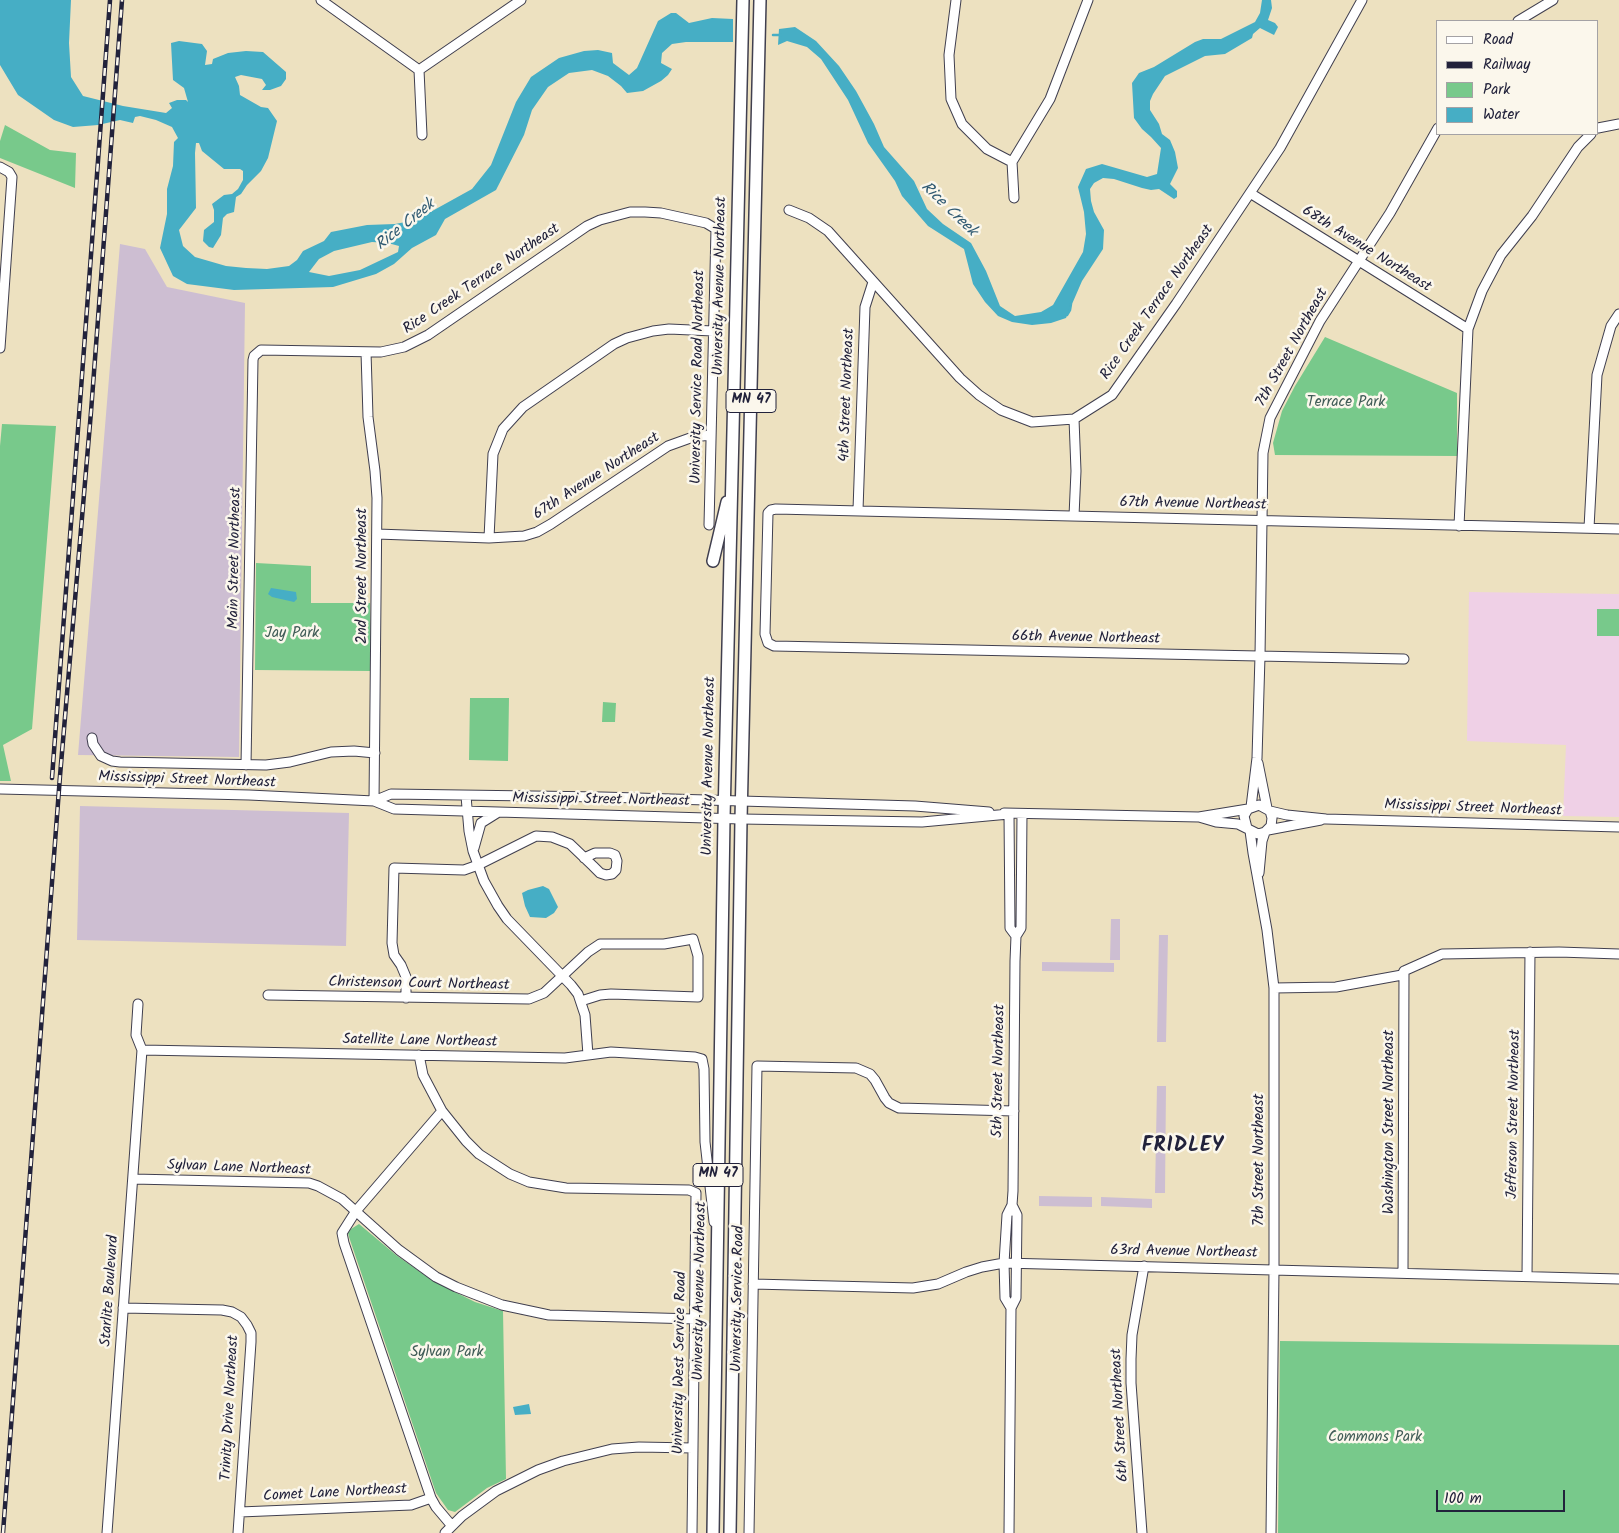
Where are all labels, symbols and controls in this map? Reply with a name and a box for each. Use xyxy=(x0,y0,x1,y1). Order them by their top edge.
legend xyxy=(1436,20,1599,135)
text: Road xyxy=(1483,28,1513,52)
text: Railway xyxy=(1483,53,1530,77)
text: Park xyxy=(1483,78,1510,102)
text: Water xyxy=(1483,103,1519,127)
water label: Rice Creek xyxy=(916,179,980,241)
water label: Rice Creek xyxy=(372,196,440,256)
street label: University Avenue Northeast xyxy=(710,196,732,376)
street label: 68th Avenue Northeast xyxy=(1298,203,1434,297)
street label: Rice Creek Terrace Northeast xyxy=(400,221,564,339)
street label: Rice Creek Terrace Northeast xyxy=(1098,222,1218,384)
street label: University Service Road Northeast xyxy=(688,270,710,484)
street label: 7th Street Northeast xyxy=(1253,286,1333,410)
street label: 4th Street Northeast xyxy=(837,328,859,462)
road number: MN 47 xyxy=(726,390,776,412)
park label: Terrace Park xyxy=(1307,394,1385,412)
street label: 67th Avenue Northeast xyxy=(530,429,664,525)
street label: Main Street Northeast xyxy=(226,487,246,629)
street label: 67th Avenue Northeast xyxy=(1119,495,1267,515)
street label: 2nd Street Northeast xyxy=(354,508,372,644)
park label: Jay Park xyxy=(265,625,319,643)
street label: 66th Avenue Northeast xyxy=(1012,629,1160,649)
street label: University Avenue Northeast xyxy=(699,676,721,856)
street label: Mississippi Street Northeast xyxy=(98,769,276,793)
street label: Mississippi Street Northeast xyxy=(512,790,690,812)
street label: Mississippi Street Northeast xyxy=(1384,797,1562,821)
street label: Christenson Court Northeast xyxy=(328,974,510,996)
street label: 5th Street Northeast xyxy=(990,1004,1010,1138)
street label: Jefferson Street Northeast xyxy=(1505,1029,1525,1199)
street label: Washington Street Northeast xyxy=(1381,1030,1399,1214)
street label: Satellite Lane Northeast xyxy=(342,1032,498,1052)
street label: 7th Street Northeast xyxy=(1251,1094,1269,1226)
district label: FRIDLEY xyxy=(1141,1136,1225,1160)
street label: Sylvan Lane Northeast xyxy=(167,1157,311,1181)
road number: MN 47 xyxy=(693,1164,743,1186)
street label: University Avenue Northeast xyxy=(690,1201,712,1381)
street label: University Service Road xyxy=(729,1226,749,1372)
street label: Starlite Boulevard xyxy=(98,1235,124,1347)
street label: 63rd Avenue Northeast xyxy=(1110,1243,1258,1263)
street label: University West Service Road xyxy=(670,1271,692,1455)
street label: Trinity Drive Northeast xyxy=(218,1335,244,1481)
park label: Sylvan Park xyxy=(410,1344,484,1362)
street label: 6th Street Northeast xyxy=(1109,1348,1133,1482)
park label: Commons Park xyxy=(1328,1429,1422,1447)
scale bar xyxy=(1439,1480,1568,1512)
street label: Comet Lane Northeast xyxy=(263,1481,407,1507)
text: 100 m xyxy=(1444,1487,1482,1511)

